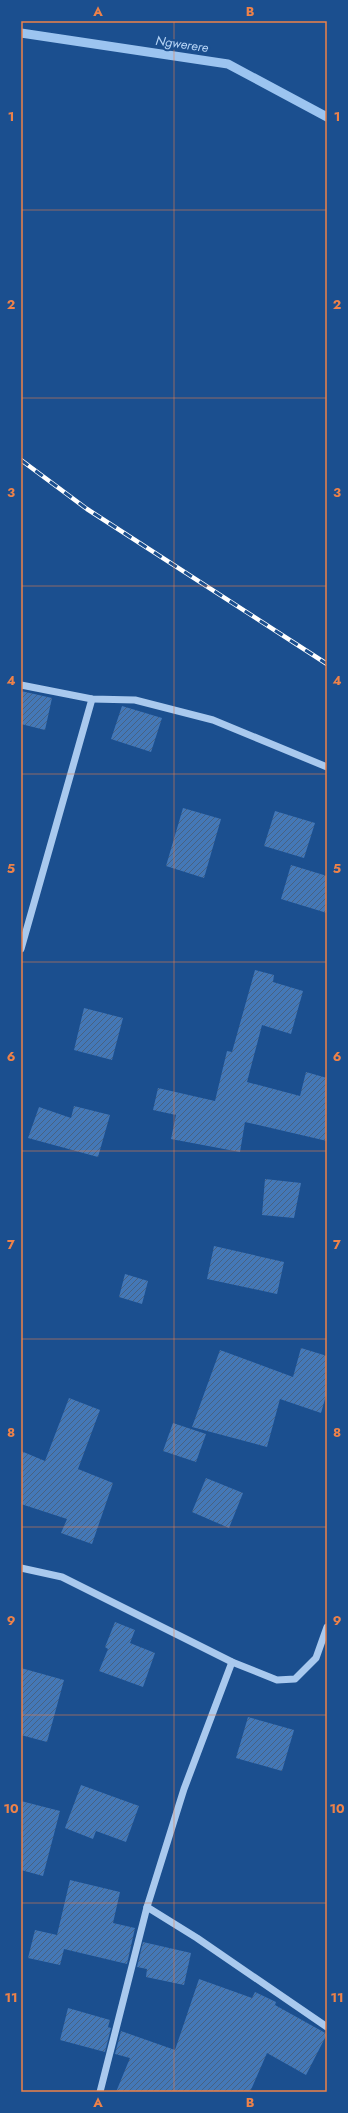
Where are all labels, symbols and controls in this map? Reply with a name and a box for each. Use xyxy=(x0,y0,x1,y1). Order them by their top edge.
text: A xyxy=(92,2,103,21)
text: B xyxy=(246,2,255,21)
water label: Ngwerere xyxy=(154,31,210,57)
text: 1 xyxy=(8,107,14,126)
text: 1 xyxy=(334,107,340,126)
text: 2 xyxy=(7,295,15,314)
text: 2 xyxy=(333,295,341,314)
text: 3 xyxy=(7,483,15,502)
text: 3 xyxy=(333,483,341,502)
text: 4 xyxy=(6,671,16,690)
text: 4 xyxy=(332,671,342,690)
text: 5 xyxy=(7,859,15,878)
text: 5 xyxy=(333,859,341,878)
text: 6 xyxy=(7,1047,16,1066)
text: 6 xyxy=(333,1047,342,1066)
text: 7 xyxy=(7,1235,15,1254)
text: 7 xyxy=(333,1235,341,1254)
text: 8 xyxy=(7,1423,15,1442)
text: 8 xyxy=(333,1423,341,1442)
text: 9 xyxy=(7,1611,16,1630)
text: 9 xyxy=(333,1611,342,1630)
text: 10 xyxy=(3,1799,19,1818)
text: 10 xyxy=(329,1799,345,1818)
text: 11 xyxy=(4,1988,18,2007)
text: 11 xyxy=(330,1988,344,2007)
text: A xyxy=(92,2093,103,2112)
text: B xyxy=(246,2093,255,2112)

